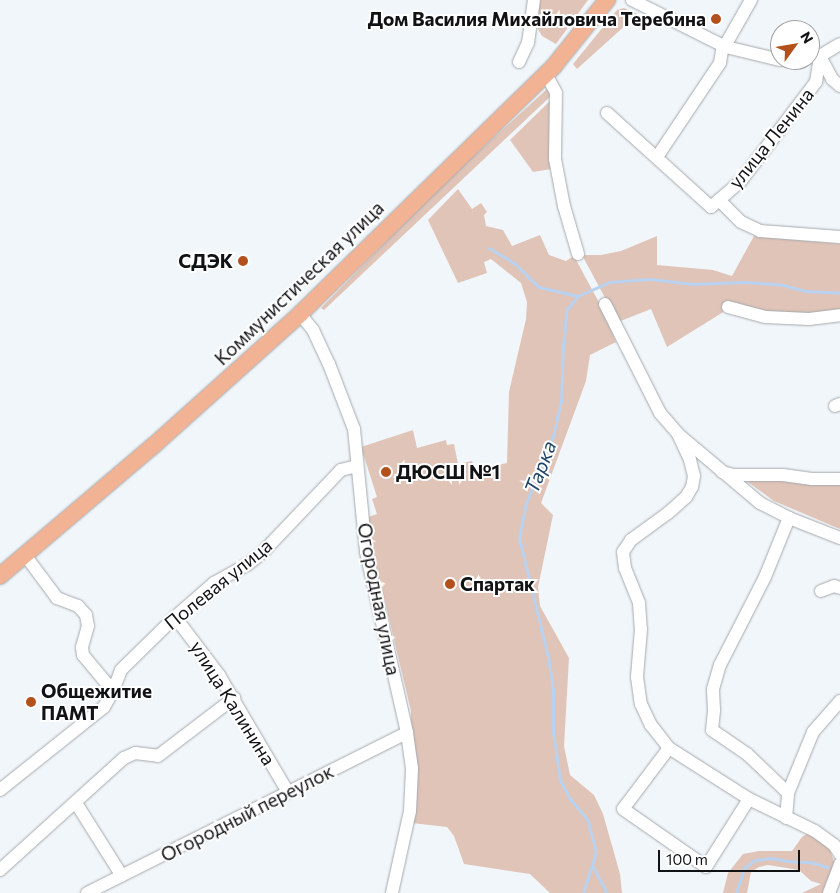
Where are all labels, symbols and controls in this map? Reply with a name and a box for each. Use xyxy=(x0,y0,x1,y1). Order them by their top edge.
place label: Дом Василия Михайловича Теребина xyxy=(368,8,706,30)
marker: Дом Василия Михайловича Теребина xyxy=(710,13,722,25)
north arrow xyxy=(770,20,820,70)
text: N xyxy=(797,28,817,46)
street label: улица Ленина xyxy=(724,83,818,193)
street label: Коммунистическая улица xyxy=(210,196,388,370)
place label: СДЭК xyxy=(178,250,233,272)
marker: СДЭК xyxy=(237,255,249,267)
water label: Тарка xyxy=(519,437,561,497)
place label: ДЮСШ №1 xyxy=(396,461,500,483)
marker: ДЮСШ №1 xyxy=(380,466,392,478)
street label: Огородная улица xyxy=(353,521,405,677)
street label: Полевая улица xyxy=(160,534,276,634)
place label: Спартак xyxy=(460,573,535,595)
marker: Спартак xyxy=(444,578,456,590)
street label: улица Калинина xyxy=(186,637,280,769)
place label: Общежитие ПАМТ xyxy=(41,680,152,724)
marker: Общежитие ПАМТ xyxy=(25,696,37,708)
street label: Огородный переулок xyxy=(157,759,337,867)
scale bar xyxy=(660,840,802,872)
text: 100 m xyxy=(666,850,708,868)

